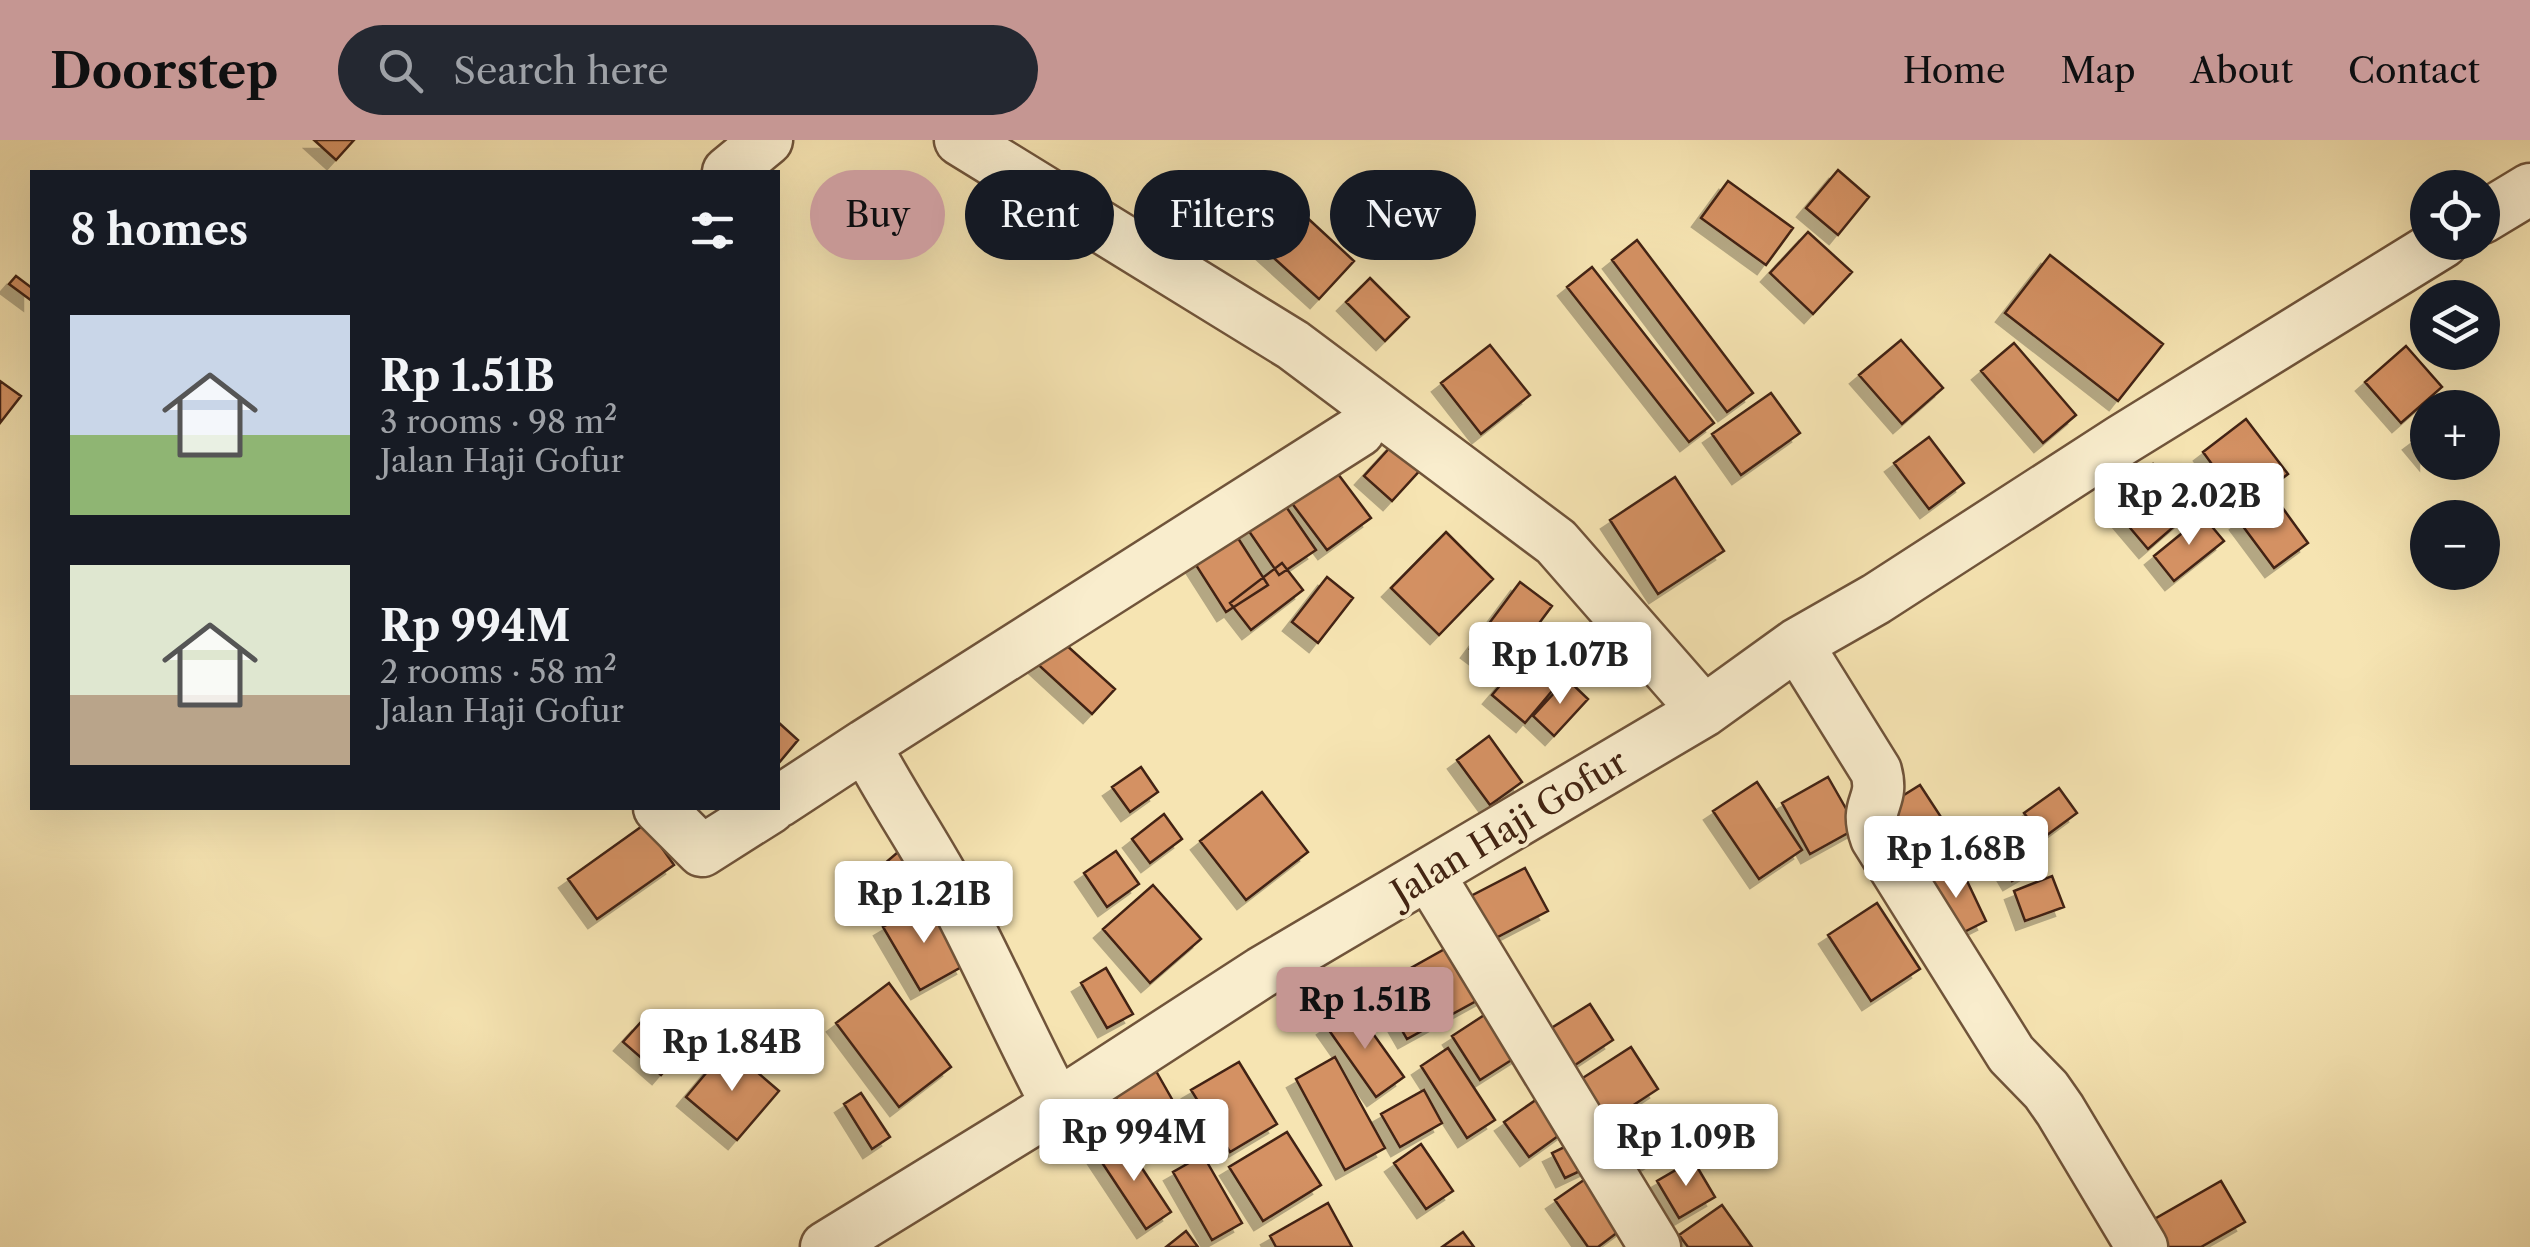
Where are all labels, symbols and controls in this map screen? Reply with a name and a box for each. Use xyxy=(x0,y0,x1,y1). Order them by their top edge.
search box xyxy=(338,25,1038,115)
text: Doorstep xyxy=(50,41,278,100)
icon: search xyxy=(373,43,428,98)
text: Search here xyxy=(453,47,669,94)
text: Home xyxy=(1903,49,2005,92)
text: Map xyxy=(2060,49,2136,92)
text: About xyxy=(2191,49,2293,92)
text: Contact xyxy=(2348,49,2480,92)
chip: Buy xyxy=(810,170,945,260)
chip: Rent xyxy=(965,170,1114,260)
chip: Filters xyxy=(1134,170,1310,260)
chip: New xyxy=(1330,170,1476,260)
map controls xyxy=(2410,170,2500,590)
button: locate xyxy=(2410,170,2500,260)
icon: filters xyxy=(685,203,740,258)
text: 8 homes xyxy=(70,204,248,256)
button: layers xyxy=(2410,280,2500,370)
text: Rp 1.51B xyxy=(380,350,555,402)
icon: home xyxy=(150,355,270,475)
button: + xyxy=(2410,390,2500,480)
text: 3 rooms · 98 m² xyxy=(380,402,617,441)
text: Jalan Haji Gofur xyxy=(380,441,624,480)
pin: Rp 2.02B xyxy=(2086,463,2292,548)
text: Rp 2.02B xyxy=(2117,476,2261,515)
button: − xyxy=(2410,500,2500,590)
text: Rp 994M xyxy=(380,600,571,652)
icon: home xyxy=(150,605,270,725)
pin: Rp 1.07B xyxy=(1457,622,1663,707)
text: Rp 1.07B xyxy=(1491,635,1629,674)
text: 2 rooms · 58 m² xyxy=(380,652,617,691)
text: Jalan Haji Gofur xyxy=(380,691,624,730)
street label: Jalan Haji Gofur xyxy=(1379,740,1635,917)
pin: Rp 1.68B xyxy=(1853,816,2059,901)
text: Rp 1.68B xyxy=(1886,829,2026,868)
pin: Rp 1.21B xyxy=(821,861,1027,946)
text: Rp 1.21B xyxy=(857,874,991,913)
pin: Rp 1.51B xyxy=(1262,967,1468,1052)
text: Rp 1.51B xyxy=(1298,980,1432,1019)
pin: Rp 1.84B xyxy=(629,1009,835,1094)
text: Rp 1.84B xyxy=(662,1022,802,1061)
pin: Rp 994M xyxy=(1042,1099,1226,1184)
pin: Rp 1.09B xyxy=(1583,1104,1789,1189)
text: Rp 994M xyxy=(1061,1112,1207,1151)
text: Rp 1.09B xyxy=(1616,1117,1756,1156)

